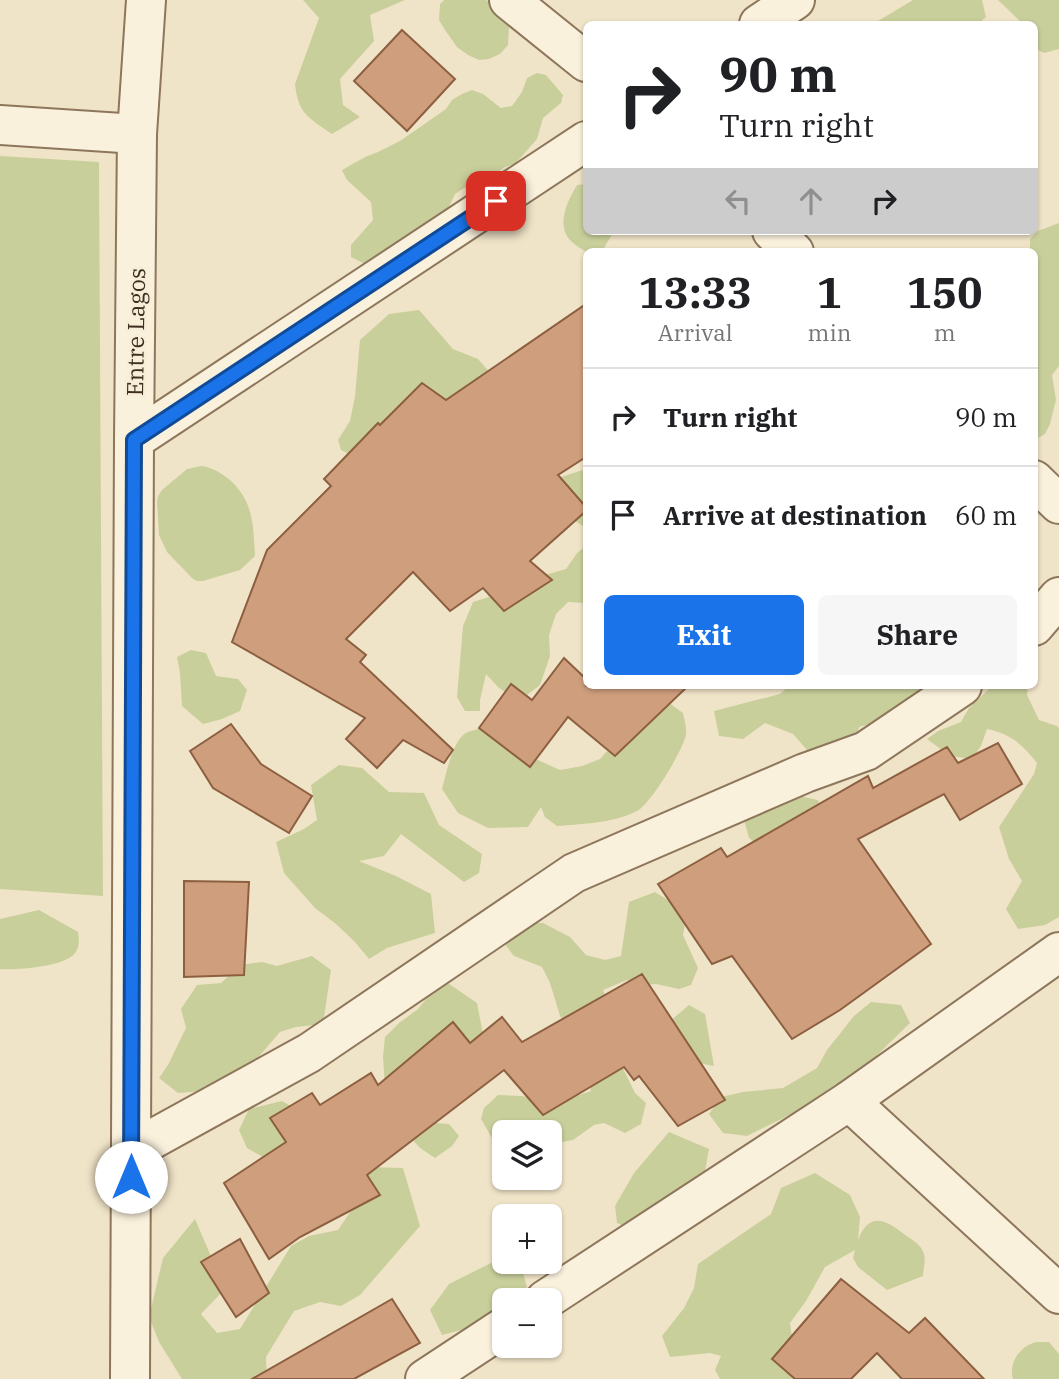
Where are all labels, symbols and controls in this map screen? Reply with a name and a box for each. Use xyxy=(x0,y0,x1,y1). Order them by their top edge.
text: 90 m xyxy=(719,42,837,105)
icon: right xyxy=(604,49,695,140)
text: Turn right xyxy=(719,104,874,146)
pin xyxy=(466,171,526,231)
icon: arrive xyxy=(477,182,515,220)
icon: left xyxy=(719,182,757,220)
icon: ahead xyxy=(792,182,830,220)
icon: right xyxy=(865,182,903,220)
text: 13:33 xyxy=(638,265,752,320)
text: 1 xyxy=(817,265,842,320)
text: 150 xyxy=(907,265,982,320)
street label: Entre Lagos xyxy=(119,268,151,396)
text: Arrival xyxy=(658,317,733,347)
text: min xyxy=(808,317,851,347)
text: m xyxy=(934,317,956,347)
icon: right xyxy=(604,398,642,436)
text: Turn right xyxy=(663,400,797,434)
text: 90 m xyxy=(955,400,1017,434)
icon: arrive xyxy=(604,496,642,534)
text: Arrive at destination xyxy=(663,498,927,532)
text: 60 m xyxy=(955,498,1017,532)
button: Exit xyxy=(604,595,804,675)
button: Share xyxy=(818,595,1017,675)
map controls xyxy=(492,1120,562,1358)
button: layers xyxy=(492,1120,562,1190)
position arrow xyxy=(94,1140,168,1214)
button: + xyxy=(492,1204,562,1274)
button: − xyxy=(492,1288,562,1358)

